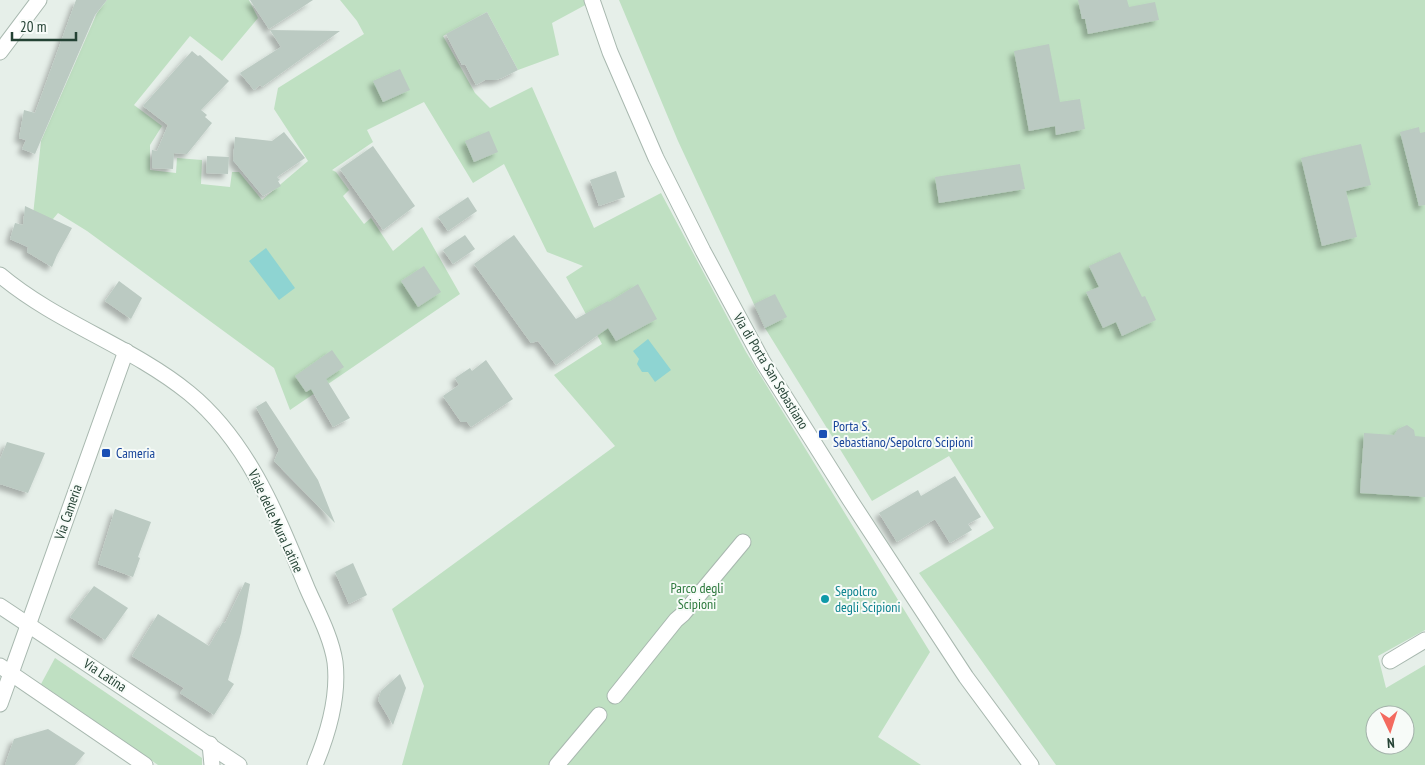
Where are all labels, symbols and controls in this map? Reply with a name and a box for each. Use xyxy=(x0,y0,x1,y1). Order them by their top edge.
scale bar xyxy=(12,10,76,42)
text: 20 m xyxy=(20,17,46,36)
street label: Via di Porta San Sebastiano xyxy=(729,309,813,432)
place label: Porta S. Sebastiano/Sepolcro Scipioni xyxy=(833,417,973,451)
marker: Porta S. Sebastiano/Sepolcro Scipioni xyxy=(817,428,829,440)
place label: Cameria xyxy=(116,444,155,462)
marker: Cameria xyxy=(100,447,112,459)
street label: Viale delle Mura Latine xyxy=(244,466,308,576)
street label: Via Cameria xyxy=(50,482,86,543)
park label: Parco degli Scipioni xyxy=(670,579,724,613)
place label: Sepolcro degli Scipioni xyxy=(835,582,900,616)
marker: Sepolcro degli Scipioni xyxy=(819,593,831,605)
street label: Via Latina xyxy=(79,654,130,696)
north arrow xyxy=(1365,705,1415,755)
text: N xyxy=(1387,734,1395,752)

